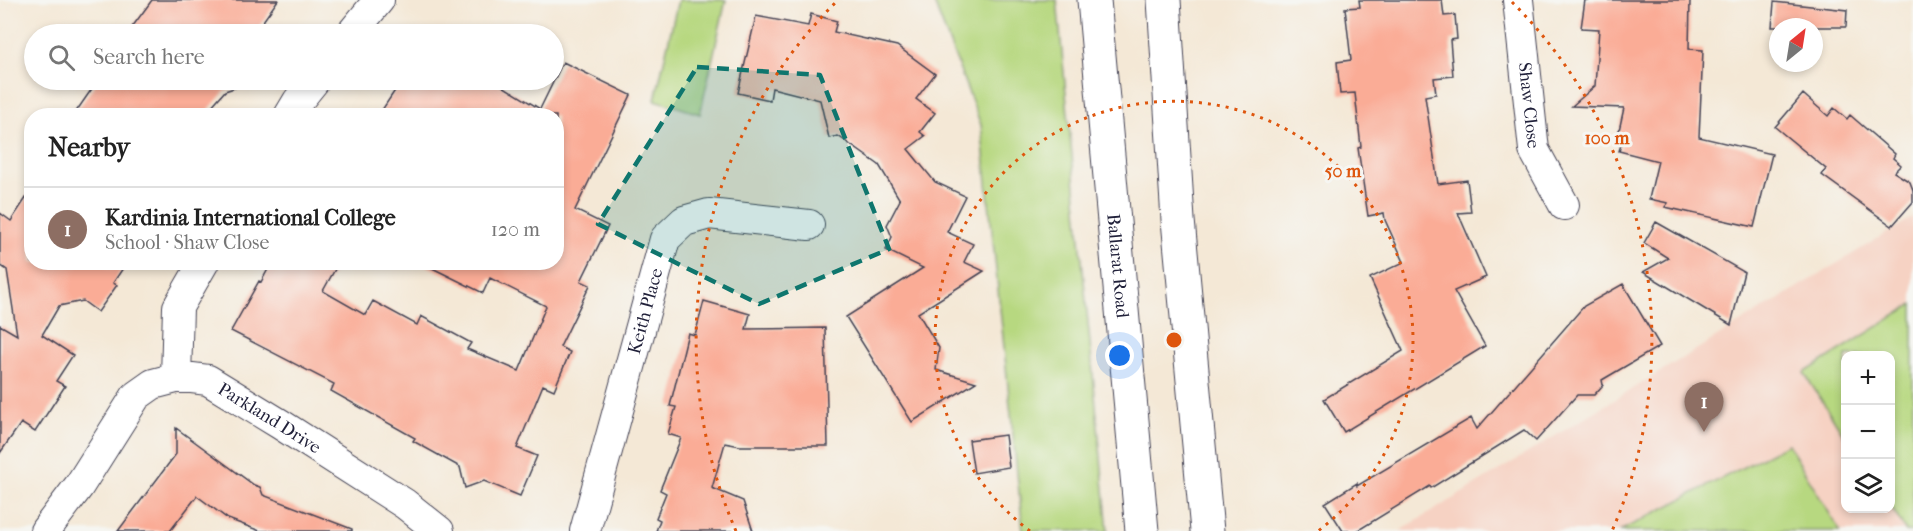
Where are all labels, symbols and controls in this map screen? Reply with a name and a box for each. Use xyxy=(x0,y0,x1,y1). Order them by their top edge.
north arrow xyxy=(1769,18,1823,72)
search box xyxy=(24,24,564,90)
icon: search xyxy=(45,41,78,74)
text: Search here xyxy=(93,44,205,70)
street label: Shaw Close xyxy=(1514,61,1544,150)
text: 100 m xyxy=(1584,128,1631,149)
text: Nearby xyxy=(48,132,130,163)
text: 50 m xyxy=(1325,161,1362,182)
text: Kardinia International College xyxy=(105,205,396,231)
street label: Ballarat Road xyxy=(1102,213,1133,319)
text: 1 xyxy=(64,218,71,241)
text: 120 m xyxy=(491,218,540,241)
text: School · Shaw Close xyxy=(105,231,269,254)
street label: Keith Place xyxy=(624,266,668,357)
centre of rings xyxy=(1164,330,1184,350)
your location xyxy=(1105,341,1134,370)
map controls xyxy=(1841,351,1895,513)
button: + xyxy=(1841,351,1895,405)
street label: Parkland Drive xyxy=(214,379,325,458)
pin: 1 xyxy=(1684,382,1724,432)
button: − xyxy=(1841,405,1895,459)
button: layers xyxy=(1841,459,1895,513)

